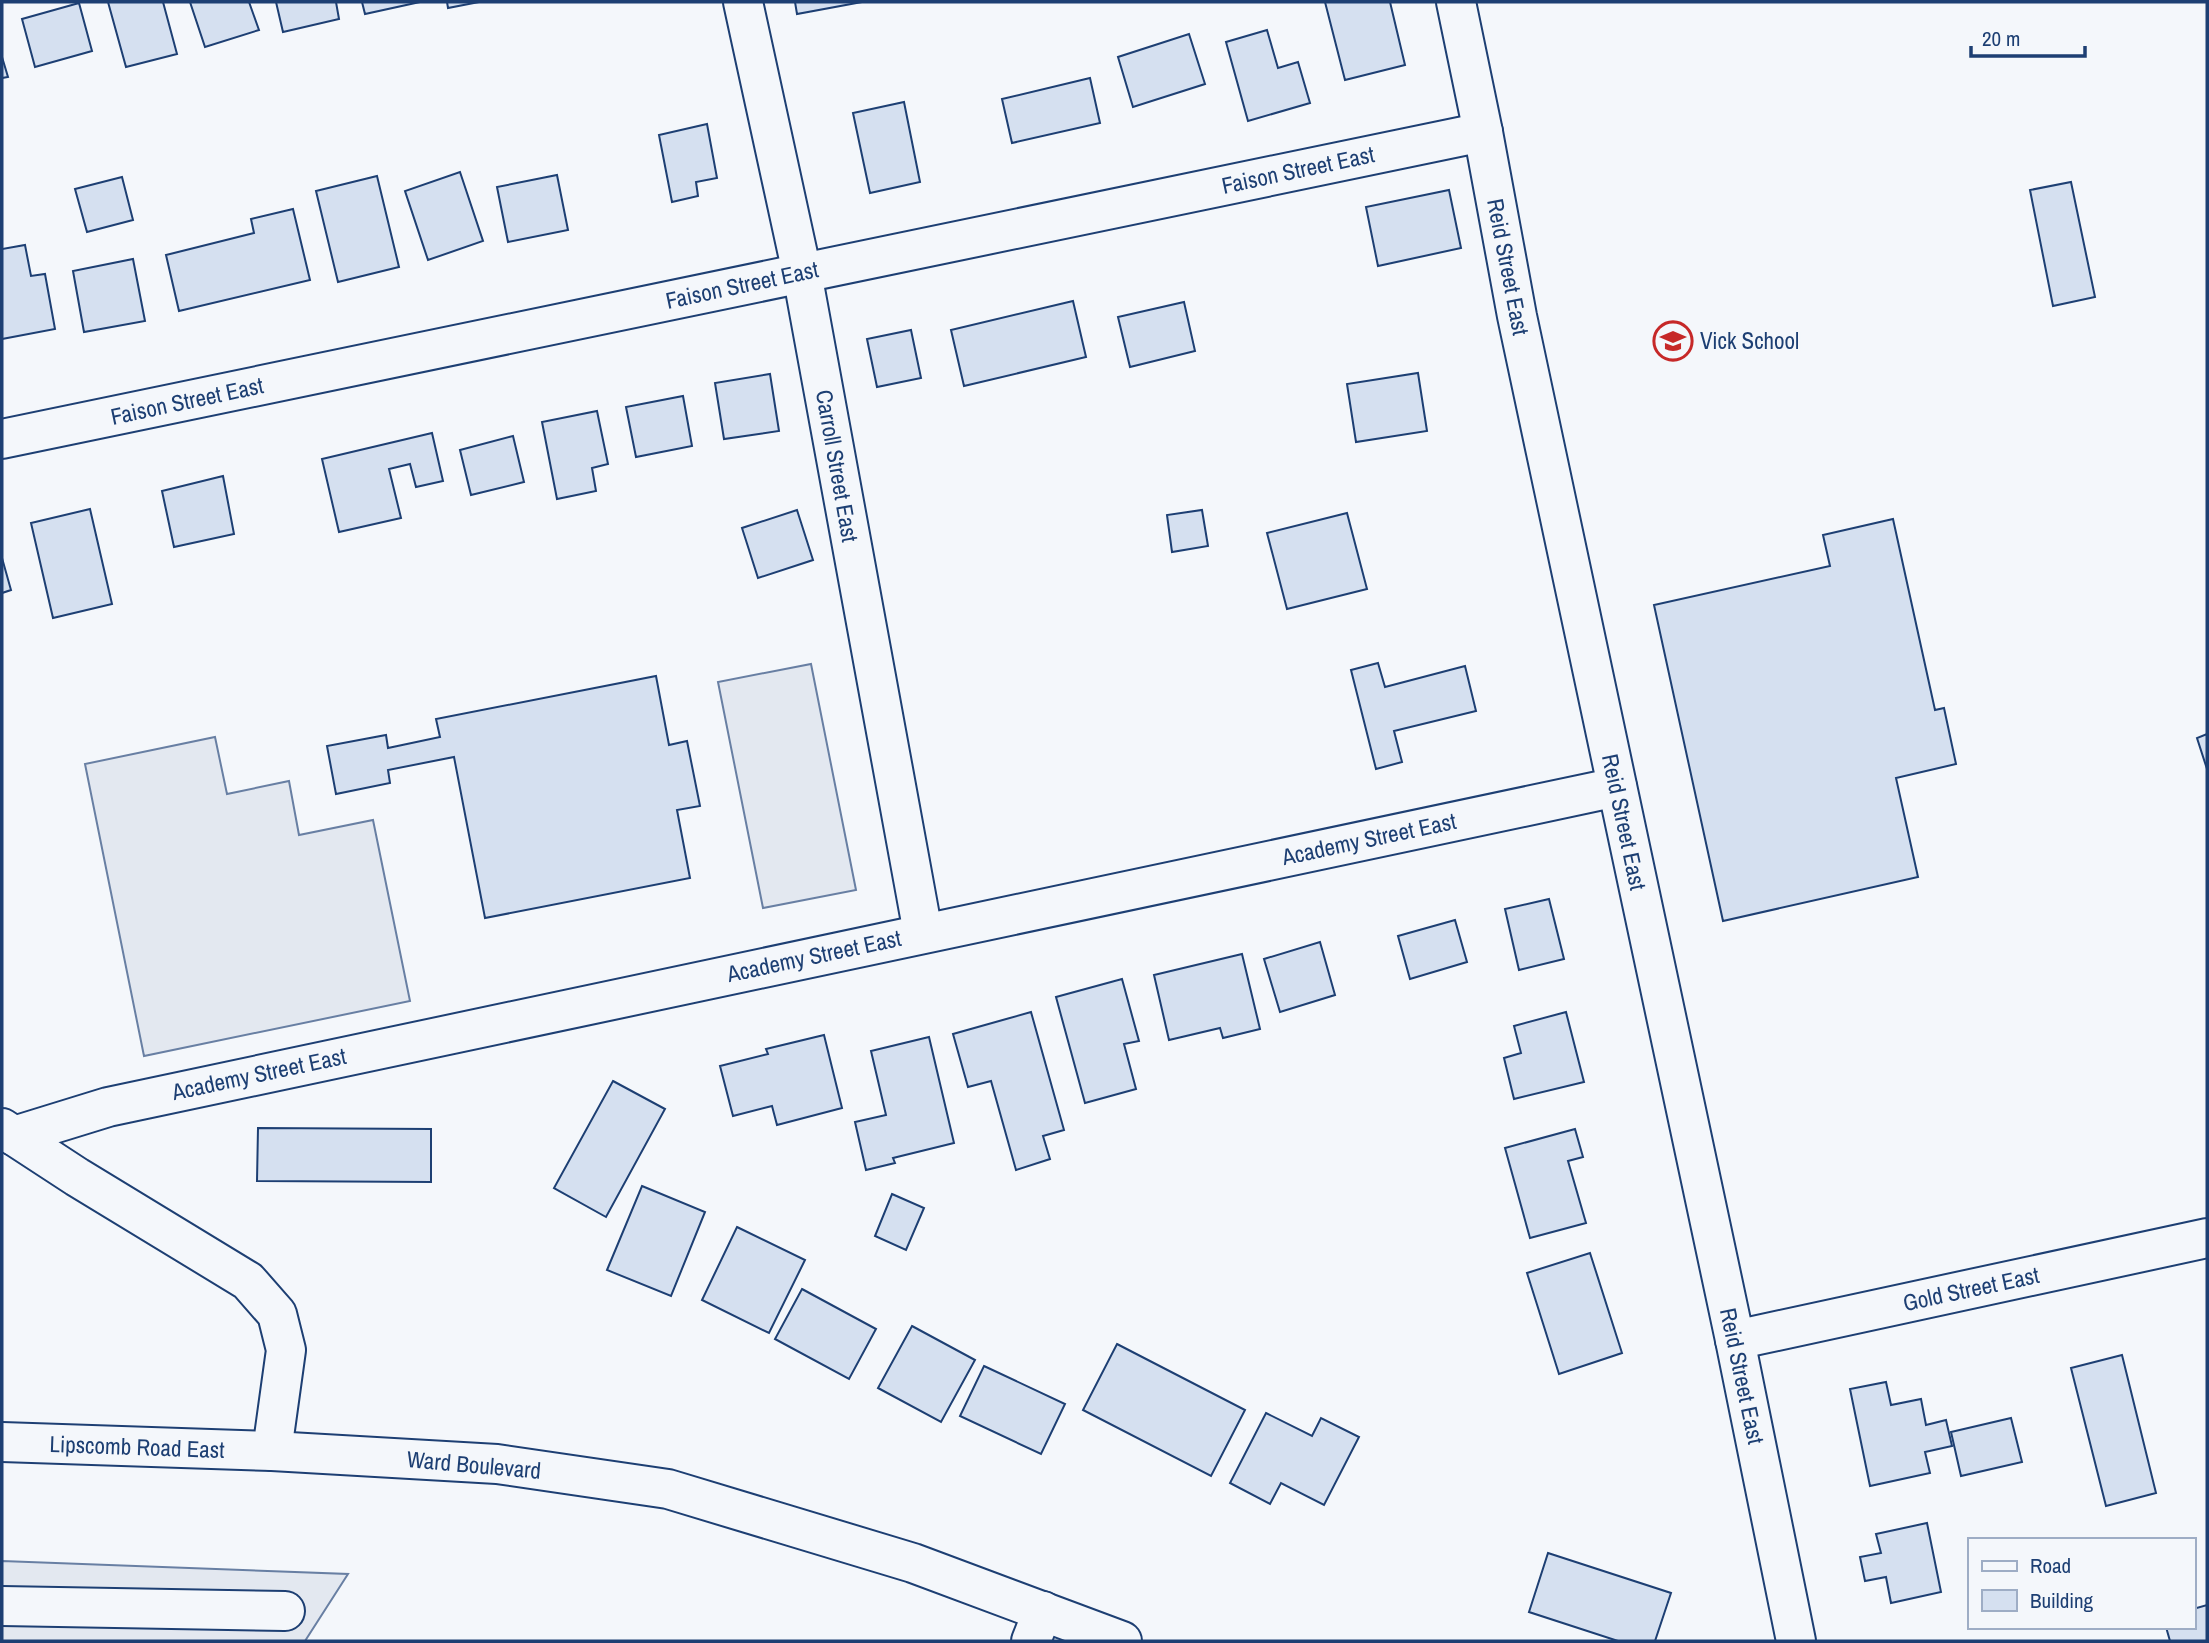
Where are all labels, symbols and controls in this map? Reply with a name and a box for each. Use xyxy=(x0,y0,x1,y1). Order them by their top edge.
scale bar xyxy=(1971,14,2085,58)
text: 20 m xyxy=(1982,24,2020,53)
street label: Faison Street East xyxy=(1219,138,1377,201)
street label: Reid Street East xyxy=(1480,196,1537,338)
street label: Faison Street East xyxy=(663,253,821,316)
school or university icon: Vick School xyxy=(1652,320,1694,362)
place label: Vick School xyxy=(1700,325,1799,356)
street label: Faison Street East xyxy=(108,369,266,432)
street label: Carroll Street East xyxy=(809,387,866,544)
street label: Reid Street East xyxy=(1595,751,1654,893)
street label: Academy Street East xyxy=(1278,805,1459,872)
street label: Academy Street East xyxy=(723,922,904,989)
street label: Academy Street East xyxy=(168,1040,349,1107)
street label: Gold Street East xyxy=(1900,1259,2042,1318)
street label: Reid Street East xyxy=(1713,1305,1772,1447)
street label: Lipscomb Road East xyxy=(49,1428,225,1465)
street label: Ward Boulevard xyxy=(406,1443,542,1486)
legend xyxy=(1968,1538,2195,1629)
text: Road xyxy=(2030,1551,2071,1580)
text: Building xyxy=(2030,1586,2094,1615)

